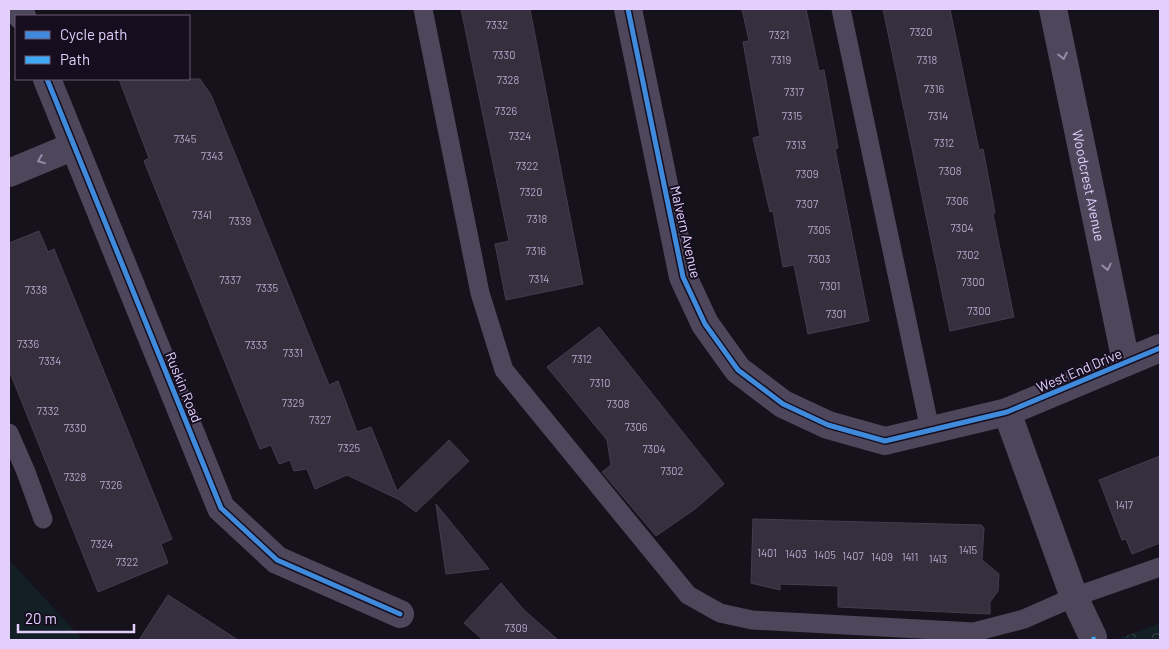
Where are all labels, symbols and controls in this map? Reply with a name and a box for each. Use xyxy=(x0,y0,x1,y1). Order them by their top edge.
legend xyxy=(15,15,190,80)
house number: 7332 xyxy=(486,18,508,31)
text: Cycle path xyxy=(60,25,127,43)
house number: 7320 xyxy=(910,25,932,38)
house number: 7321 xyxy=(769,28,789,41)
house number: 7330 xyxy=(493,48,515,61)
text: Path xyxy=(60,50,90,68)
one-way arrow xyxy=(1057,52,1068,61)
house number: 7319 xyxy=(771,53,791,66)
house number: 7318 xyxy=(917,53,937,66)
house number: 7328 xyxy=(497,73,520,86)
house number: 7316 xyxy=(924,82,944,95)
house number: 7317 xyxy=(784,85,804,98)
house number: 7326 xyxy=(495,104,518,117)
house number: 7315 xyxy=(782,109,802,122)
house number: 7314 xyxy=(928,109,948,122)
street label: Woodcrest Avenue xyxy=(1070,128,1109,243)
house number: 7324 xyxy=(509,129,531,142)
house number: 7345 xyxy=(174,132,197,145)
house number: 7312 xyxy=(934,136,954,149)
house number: 7313 xyxy=(786,138,806,151)
house number: 7343 xyxy=(201,149,223,162)
one-way arrow xyxy=(38,154,46,164)
house number: 7322 xyxy=(516,159,538,172)
house number: 7308 xyxy=(939,164,962,177)
house number: 7309 xyxy=(796,167,819,180)
street label: Malvern Avenue xyxy=(667,184,705,280)
house number: 7320 xyxy=(520,185,542,198)
house number: 7306 xyxy=(946,194,969,207)
house number: 7307 xyxy=(796,197,818,210)
house number: 7341 xyxy=(192,208,212,221)
house number: 7318 xyxy=(527,212,547,225)
house number: 7339 xyxy=(229,214,251,227)
house number: 7304 xyxy=(950,221,974,234)
house number: 7305 xyxy=(808,223,831,236)
house number: 7316 xyxy=(526,244,546,257)
house number: 7302 xyxy=(957,248,980,261)
house number: 7303 xyxy=(808,252,830,265)
one-way arrow xyxy=(1101,263,1111,271)
house number: 7314 xyxy=(529,272,549,285)
house number: 7337 xyxy=(219,273,241,286)
house number: 7300 xyxy=(961,275,985,288)
house number: 7301 xyxy=(820,279,840,292)
house number: 7335 xyxy=(256,281,278,294)
house number: 7338 xyxy=(25,283,47,296)
house number: 7300 xyxy=(967,304,991,317)
house number: 7301 xyxy=(826,307,846,320)
house number: 7336 xyxy=(17,337,39,350)
house number: 7333 xyxy=(245,338,267,351)
street label: West End Drive xyxy=(1034,344,1124,396)
house number: 7331 xyxy=(283,346,303,359)
street label: Ruskin Road xyxy=(162,349,206,425)
house number: 7312 xyxy=(572,352,592,365)
house number: 7334 xyxy=(39,354,61,367)
house number: 7310 xyxy=(590,376,610,389)
house number: 7329 xyxy=(282,396,305,409)
house number: 7308 xyxy=(607,397,630,410)
house number: 7332 xyxy=(37,404,59,417)
house number: 7327 xyxy=(309,413,331,426)
house number: 7306 xyxy=(625,420,648,433)
house number: 7330 xyxy=(64,421,86,434)
house number: 7325 xyxy=(338,441,361,454)
house number: 7304 xyxy=(642,442,666,455)
house number: 7302 xyxy=(661,464,684,477)
house number: 7328 xyxy=(64,470,87,483)
house number: 7326 xyxy=(100,478,123,491)
house number: 1417 xyxy=(1115,498,1133,511)
house number: 7324 xyxy=(91,537,113,550)
house number: 1415 xyxy=(959,543,978,556)
house number: 1401 xyxy=(757,546,777,559)
house number: 1403 xyxy=(785,547,807,560)
house number: 1405 xyxy=(814,548,836,561)
house number: 1407 xyxy=(842,549,864,562)
house number: 1409 xyxy=(871,550,893,563)
house number: 1411 xyxy=(902,550,918,563)
house number: 1413 xyxy=(929,552,947,565)
house number: 7322 xyxy=(116,555,138,568)
scale bar xyxy=(18,602,134,634)
text: 20 m xyxy=(25,609,57,627)
house number: 7309 xyxy=(505,621,528,634)

